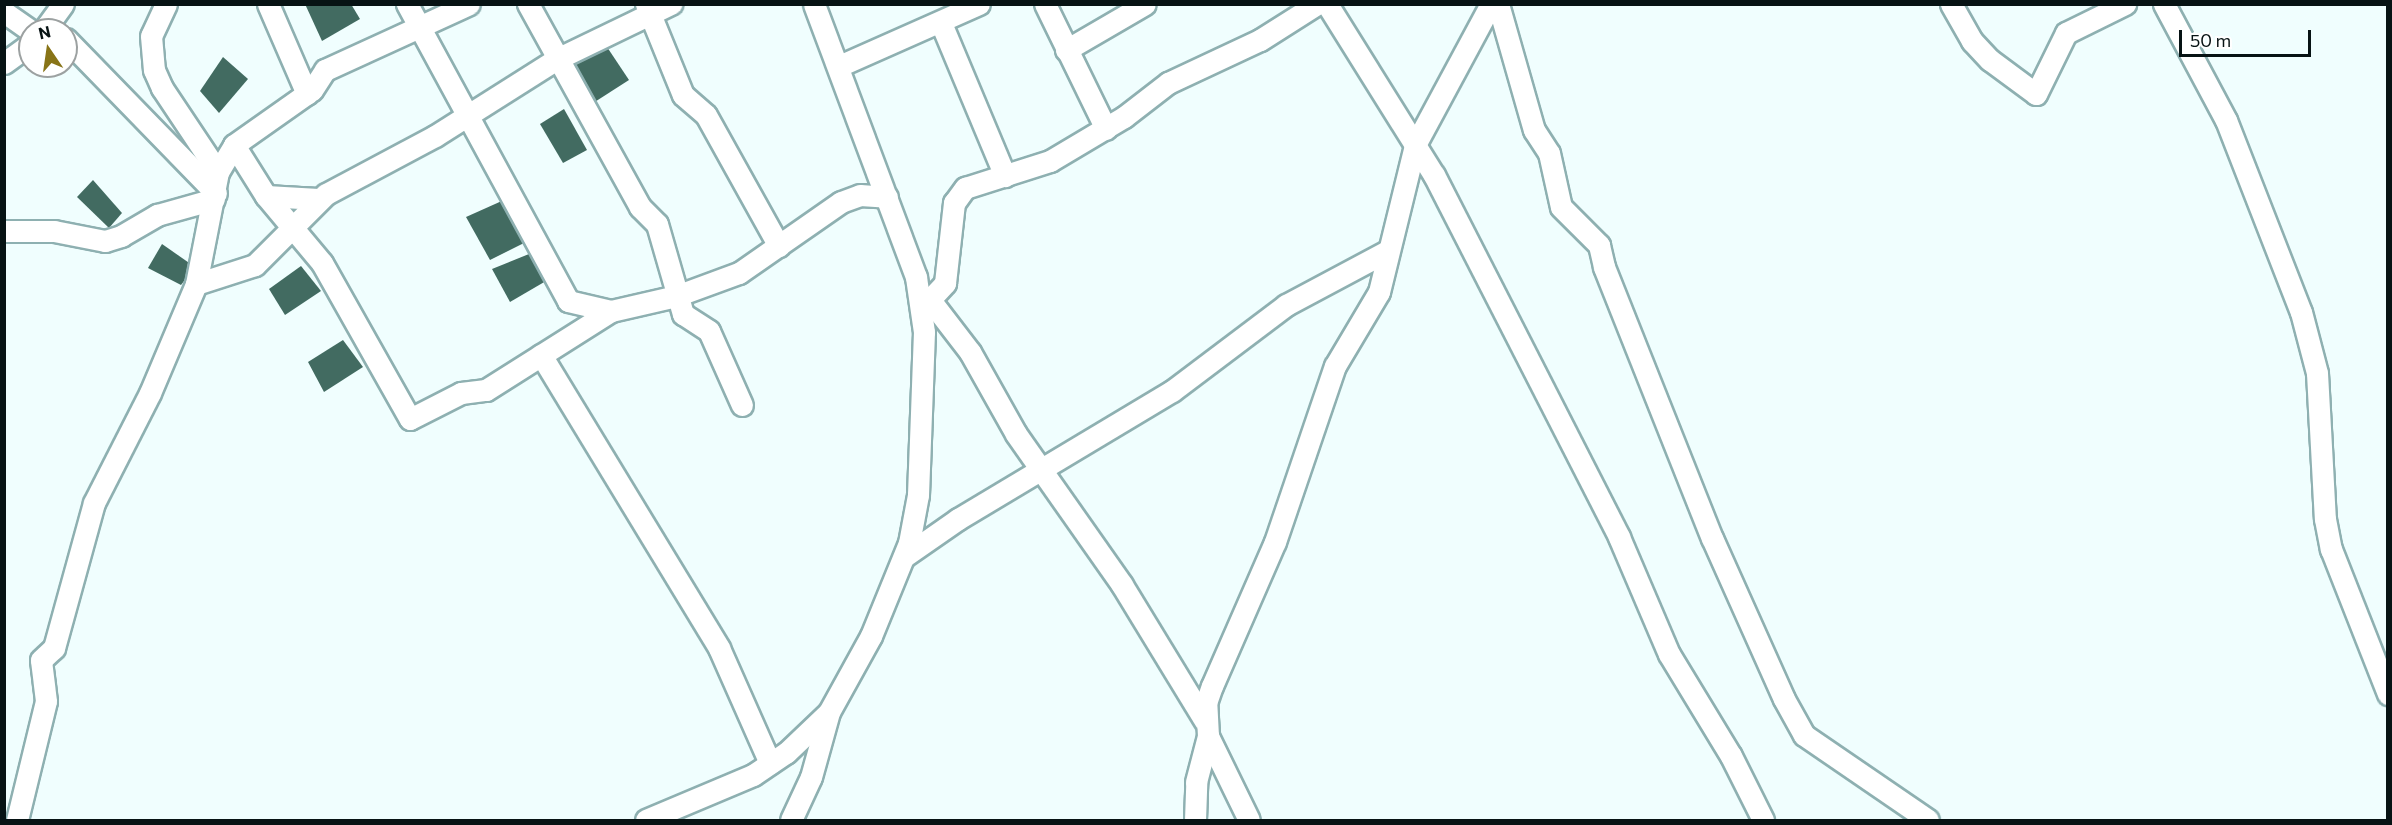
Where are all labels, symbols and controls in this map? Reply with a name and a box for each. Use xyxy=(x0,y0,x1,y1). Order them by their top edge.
north arrow xyxy=(18,18,78,78)
scale bar xyxy=(2182,18,2314,56)
text: N xyxy=(36,21,52,43)
text: 50 m xyxy=(2190,29,2231,51)

